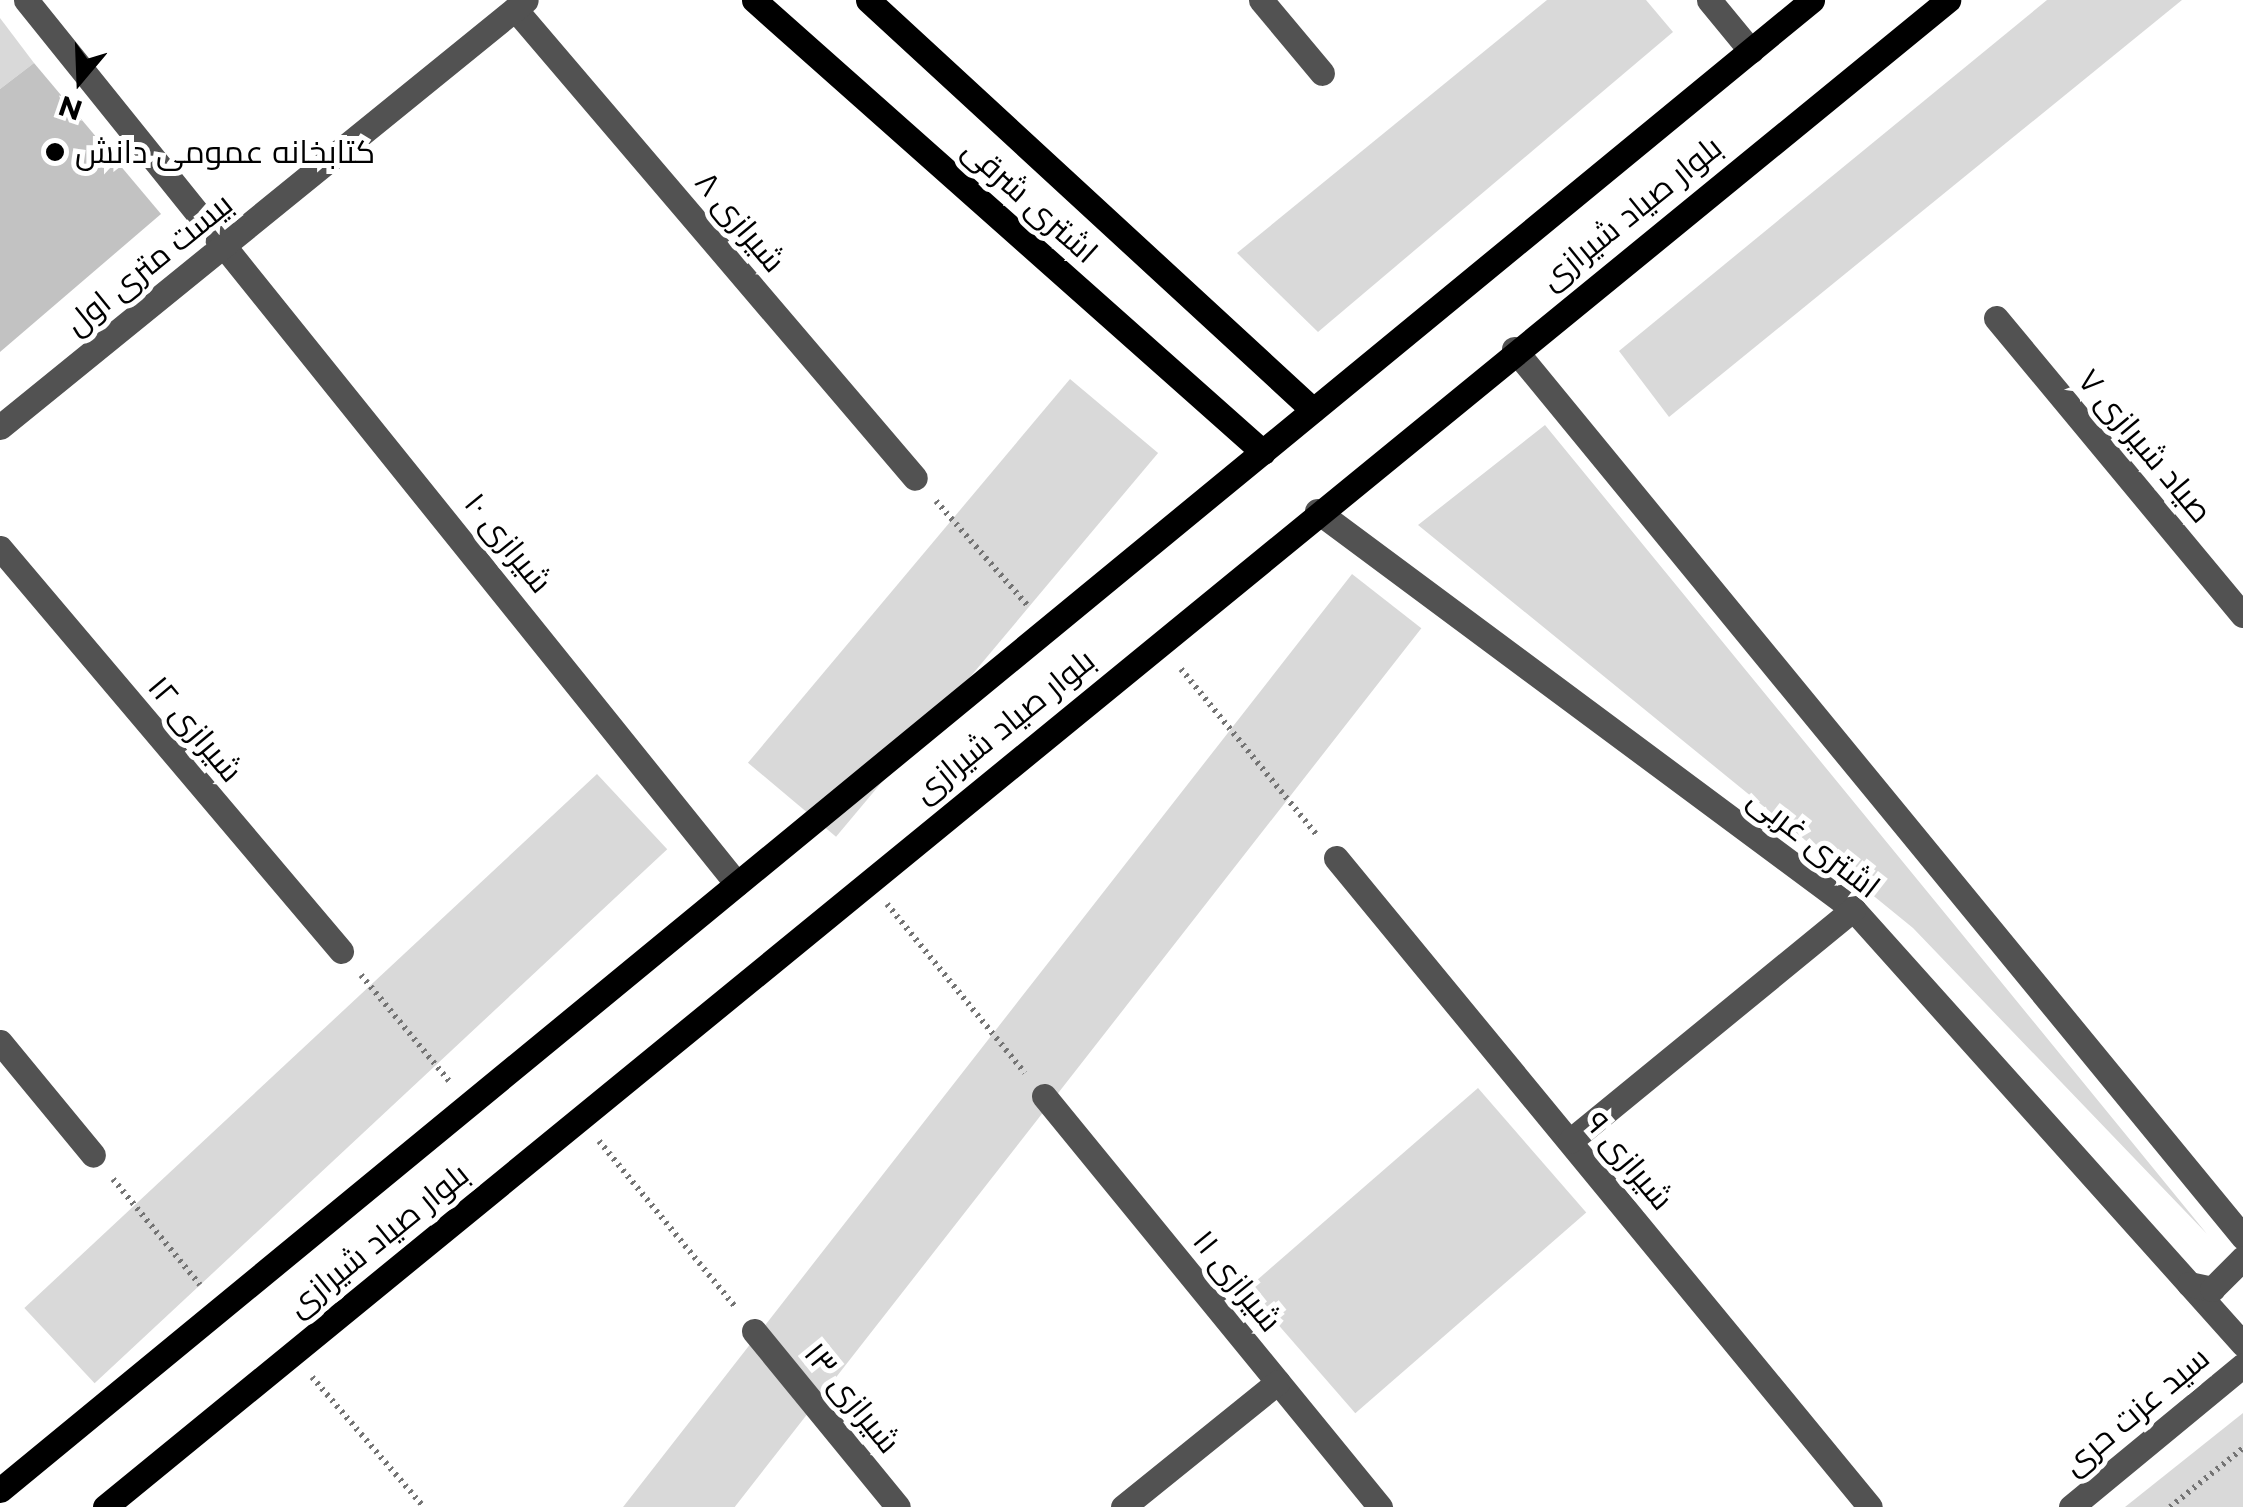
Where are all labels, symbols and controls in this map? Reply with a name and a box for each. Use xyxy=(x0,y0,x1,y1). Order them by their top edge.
north arrow xyxy=(30,30,130,130)
text: N xyxy=(54,89,86,128)
street label: بلوار صیاد شیرازی xyxy=(1533,128,1729,298)
street label: اشتری شرقی xyxy=(955,131,1105,271)
place label: کتابخانه عمومی دانش xyxy=(75,133,375,171)
marker: کتابخانه عمومی دانش xyxy=(44,141,66,163)
street label: شیرازی ۸ xyxy=(687,164,793,280)
street label: بیست متری اول xyxy=(58,185,240,343)
street label: صیاد شیرازی ۷ xyxy=(2070,361,2220,531)
street label: شیرازی ۱۰ xyxy=(456,485,560,601)
street label: بلوار صیاد شیرازی xyxy=(906,641,1102,811)
street label: شیرازی ۱۲ xyxy=(140,668,250,790)
street label: اشتری غربی xyxy=(1741,780,1887,906)
street label: شیرازی ۹ xyxy=(1577,1104,1681,1218)
street label: بلوار صیاد شیرازی xyxy=(280,1155,476,1325)
street label: شیرازی ۱۱ xyxy=(1185,1223,1289,1339)
street label: شیرازی ۱۳ xyxy=(796,1335,908,1461)
street label: سید عزت حری xyxy=(2055,1339,2217,1483)

